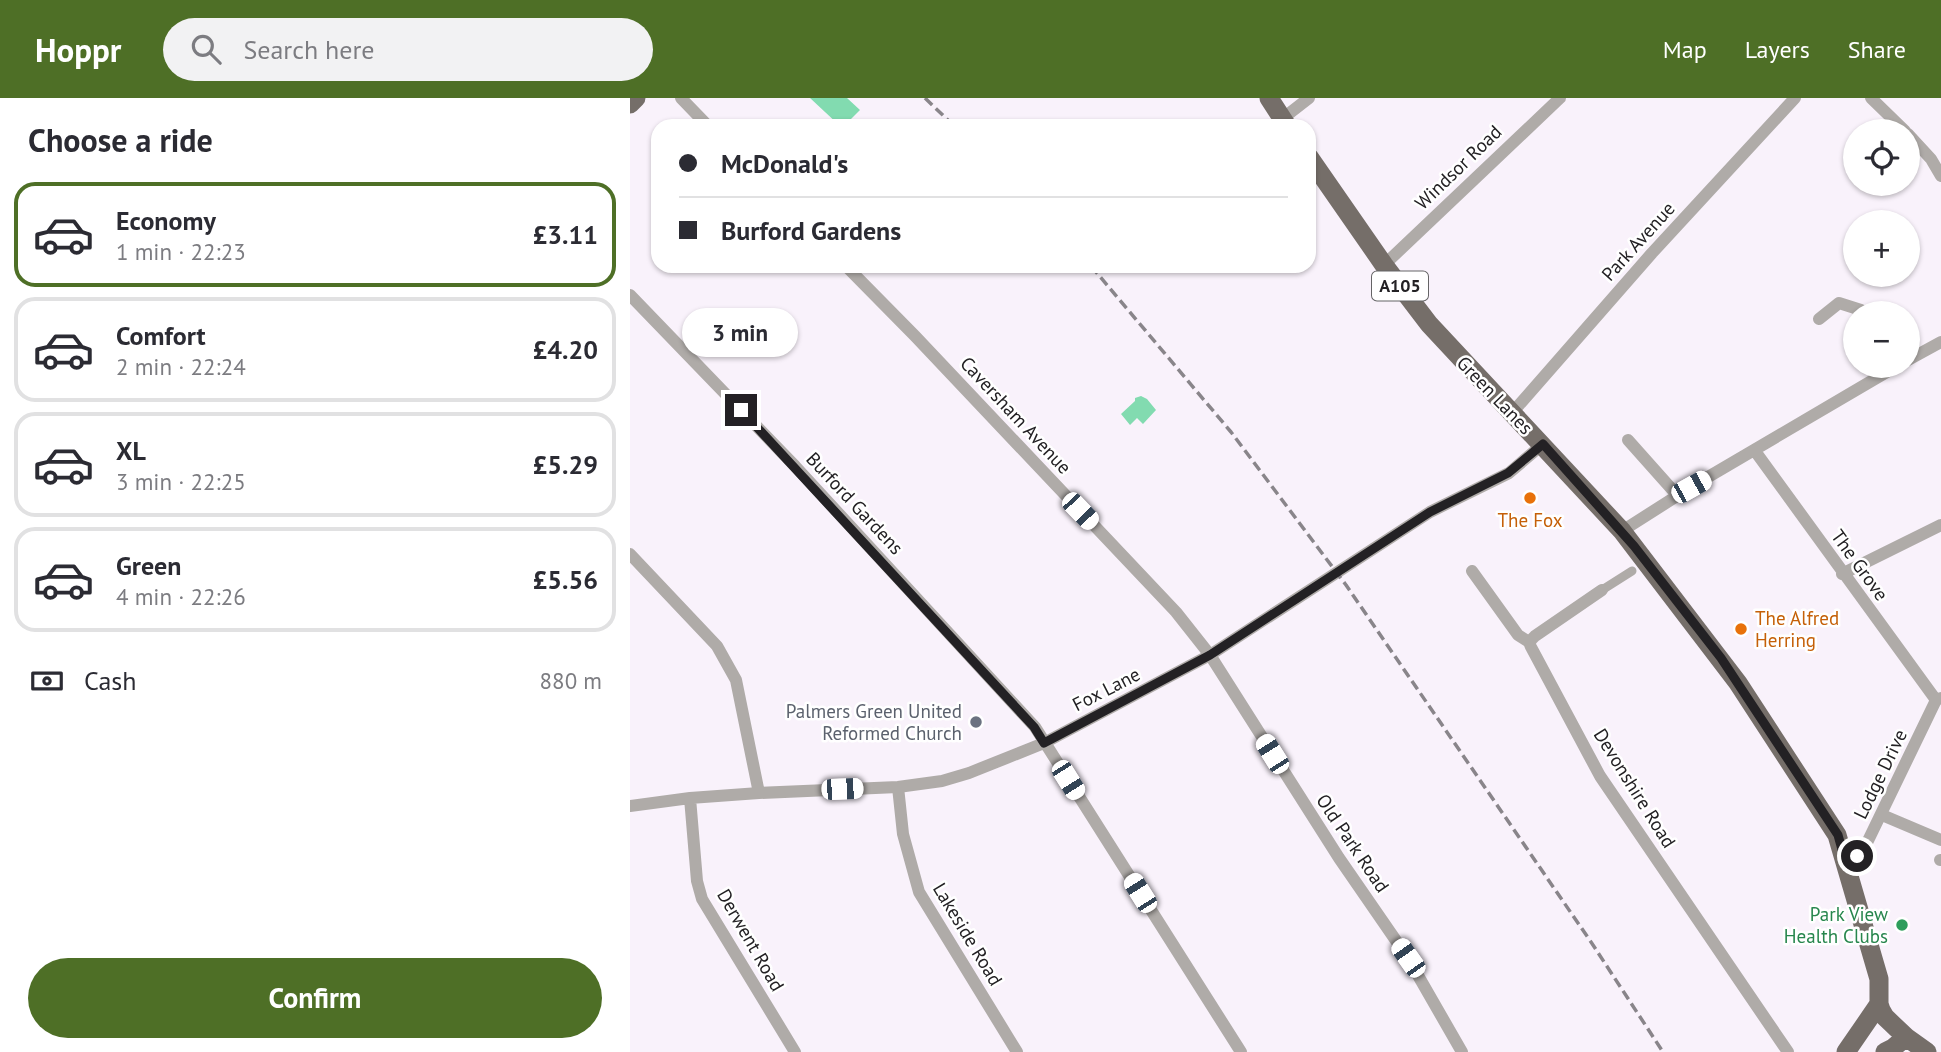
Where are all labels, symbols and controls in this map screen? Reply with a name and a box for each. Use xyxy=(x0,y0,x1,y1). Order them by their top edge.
search box xyxy=(163,18,653,81)
text: Hoppr xyxy=(35,28,121,71)
icon: search xyxy=(187,30,225,68)
text: Search here xyxy=(243,33,375,66)
text: Map xyxy=(1663,34,1707,65)
text: Layers xyxy=(1745,34,1810,65)
text: Share xyxy=(1848,34,1906,65)
text: Choose a ride xyxy=(28,119,213,161)
map controls xyxy=(1843,119,1920,378)
button: locate xyxy=(1843,119,1920,196)
street label: Windsor Road xyxy=(1410,120,1506,214)
text: McDonald's xyxy=(721,147,848,180)
street label: Park Avenue xyxy=(1596,196,1680,286)
icon: car xyxy=(32,203,95,266)
text: Economy xyxy=(116,204,216,237)
button: + xyxy=(1843,210,1920,287)
text: Burford Gardens xyxy=(721,214,901,247)
text: £3.11 xyxy=(533,218,598,251)
text: 1 min · 22:23 xyxy=(116,237,246,266)
road number: A105 xyxy=(1372,272,1428,300)
button: − xyxy=(1843,301,1920,378)
callout: 3 min xyxy=(683,308,799,358)
icon: car xyxy=(32,318,95,381)
text: 3 min xyxy=(712,318,768,347)
text: Comfort xyxy=(116,319,206,352)
text: £4.20 xyxy=(533,333,598,366)
street label: Caversham Avenue xyxy=(955,351,1077,479)
street label: Green Lanes xyxy=(1452,351,1538,439)
text: 2 min · 22:24 xyxy=(116,352,246,381)
route end xyxy=(725,394,757,426)
icon: car xyxy=(32,433,95,496)
text: XL xyxy=(116,434,146,467)
street label: Burford Gardens xyxy=(801,447,909,559)
text: £5.29 xyxy=(533,448,598,481)
text: 3 min · 22:25 xyxy=(116,467,246,496)
car xyxy=(1668,468,1715,506)
car xyxy=(1058,489,1103,533)
marker: The Fox xyxy=(1522,490,1538,506)
place label: The Fox xyxy=(1498,508,1563,532)
street label: The Grove xyxy=(1826,525,1894,605)
icon: car xyxy=(32,548,95,611)
text: Green xyxy=(116,549,181,582)
text: £5.56 xyxy=(533,563,598,596)
text: 4 min · 22:26 xyxy=(116,582,246,611)
place label: The Alfred Herring xyxy=(1755,606,1839,652)
marker: The Alfred Herring xyxy=(1733,621,1749,637)
icon: cash xyxy=(28,662,66,700)
street label: Fox Lane xyxy=(1068,662,1144,716)
text: Cash xyxy=(84,664,136,697)
text: 880 m xyxy=(540,666,602,695)
place label: Palmers Green United Reformed Church xyxy=(786,699,962,745)
marker: Palmers Green United Reformed Church xyxy=(968,714,984,730)
street label: Devonshire Road xyxy=(1589,724,1681,852)
street label: Lodge Drive xyxy=(1848,725,1912,823)
car xyxy=(1252,731,1293,777)
car xyxy=(1048,757,1089,803)
car xyxy=(821,778,864,800)
street label: Old Park Road xyxy=(1311,789,1395,897)
route start xyxy=(1841,840,1873,872)
car xyxy=(1120,870,1161,916)
street label: Lakeside Road xyxy=(928,878,1008,990)
street label: Derwent Road xyxy=(712,885,790,995)
place label: Park View Health Clubs xyxy=(1784,902,1888,948)
marker: Park View Health Clubs xyxy=(1894,917,1910,933)
car xyxy=(1388,935,1429,981)
button: Confirm xyxy=(28,958,602,1038)

